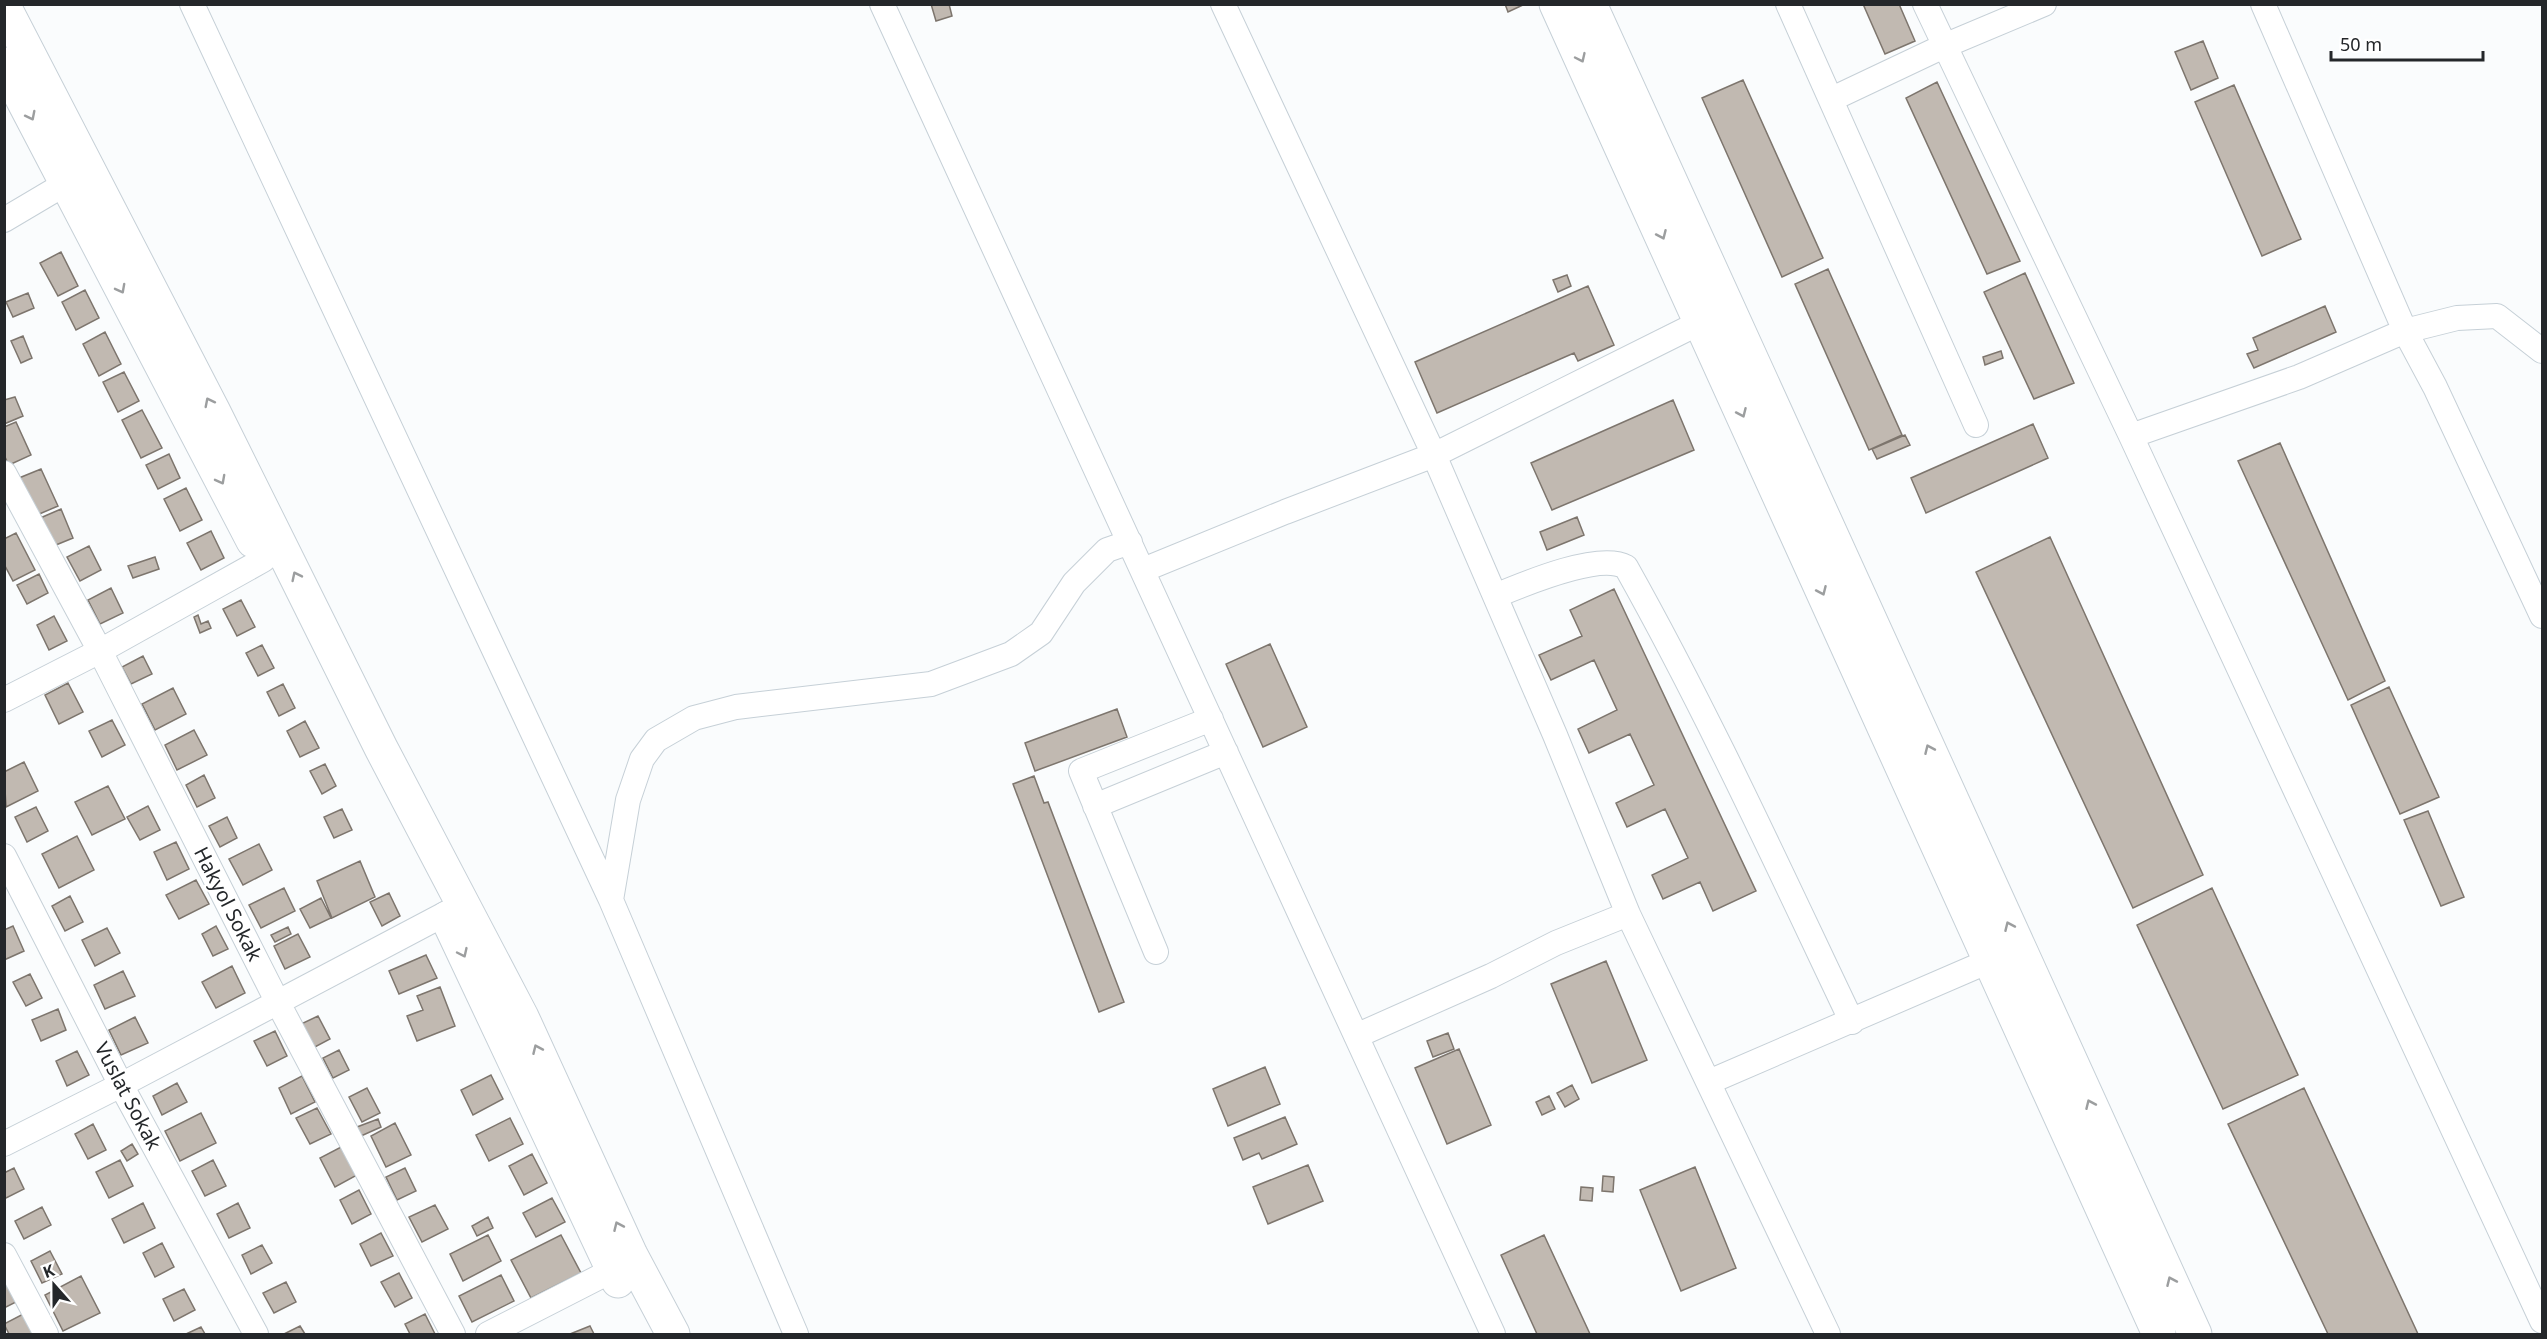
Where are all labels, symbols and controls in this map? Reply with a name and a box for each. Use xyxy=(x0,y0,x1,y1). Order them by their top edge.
scale bar xyxy=(2331,24,2482,62)
text: 50 m xyxy=(2340,32,2382,56)
one-way arrow xyxy=(1574,51,1586,62)
one-way arrow xyxy=(24,109,35,120)
one-way arrow xyxy=(1655,229,1667,240)
one-way arrow xyxy=(114,283,125,293)
one-way arrow xyxy=(204,397,216,408)
one-way arrow xyxy=(1734,406,1746,417)
one-way arrow xyxy=(214,474,226,485)
one-way arrow xyxy=(291,571,303,582)
one-way arrow xyxy=(1815,584,1827,595)
one-way arrow xyxy=(1924,744,1936,755)
street label: Hakyol Sokak xyxy=(188,842,269,966)
one-way arrow xyxy=(2005,922,2017,933)
one-way arrow xyxy=(456,946,468,957)
street label: Vuslat Sokak xyxy=(89,1037,168,1155)
one-way arrow xyxy=(532,1044,544,1055)
one-way arrow xyxy=(2085,1099,2097,1110)
one-way arrow xyxy=(613,1222,625,1233)
north arrow xyxy=(24,1255,84,1315)
text: K xyxy=(40,1259,58,1283)
one-way arrow xyxy=(2166,1277,2178,1288)

